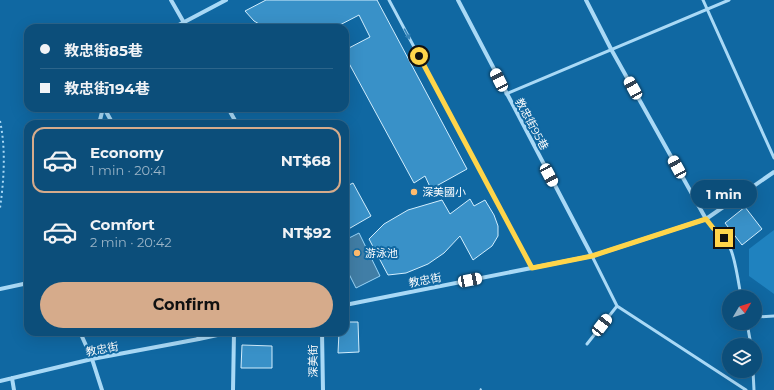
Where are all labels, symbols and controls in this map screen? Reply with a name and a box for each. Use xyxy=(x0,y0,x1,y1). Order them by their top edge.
one-way arrow xyxy=(404,29,410,40)
text: 教忠街85巷 xyxy=(64,41,143,60)
route start xyxy=(410,47,428,65)
car xyxy=(488,67,510,93)
car xyxy=(622,75,644,101)
text: 教忠街194巷 xyxy=(64,79,150,98)
street label: 教忠街95巷 xyxy=(512,96,552,152)
icon: car xyxy=(42,142,78,178)
text: Economy xyxy=(90,143,163,162)
text: NT$68 xyxy=(281,151,331,170)
car xyxy=(666,154,688,180)
text: 1 min · 20:41 xyxy=(90,162,166,178)
car xyxy=(538,162,560,188)
callout: 1 min xyxy=(691,180,757,208)
place label: 深美國小 xyxy=(422,185,466,199)
text: 1 min xyxy=(706,186,742,202)
marker: 深美國小 xyxy=(409,187,419,197)
icon: car xyxy=(42,214,78,250)
text: Comfort xyxy=(90,215,155,234)
text: NT$92 xyxy=(282,223,331,242)
route end xyxy=(715,229,733,247)
text: 2 min · 20:42 xyxy=(90,234,172,250)
place label: 游泳池 xyxy=(365,246,398,260)
marker: 游泳池 xyxy=(352,248,362,258)
street label: 教忠街 xyxy=(407,270,443,290)
car xyxy=(457,272,483,288)
button: Confirm xyxy=(40,282,333,328)
north arrow xyxy=(722,290,762,330)
map controls xyxy=(722,290,762,378)
car xyxy=(590,312,614,338)
button: layers xyxy=(722,338,762,378)
street label: 教忠街 xyxy=(84,339,120,359)
street label: 深美街 xyxy=(306,344,320,378)

